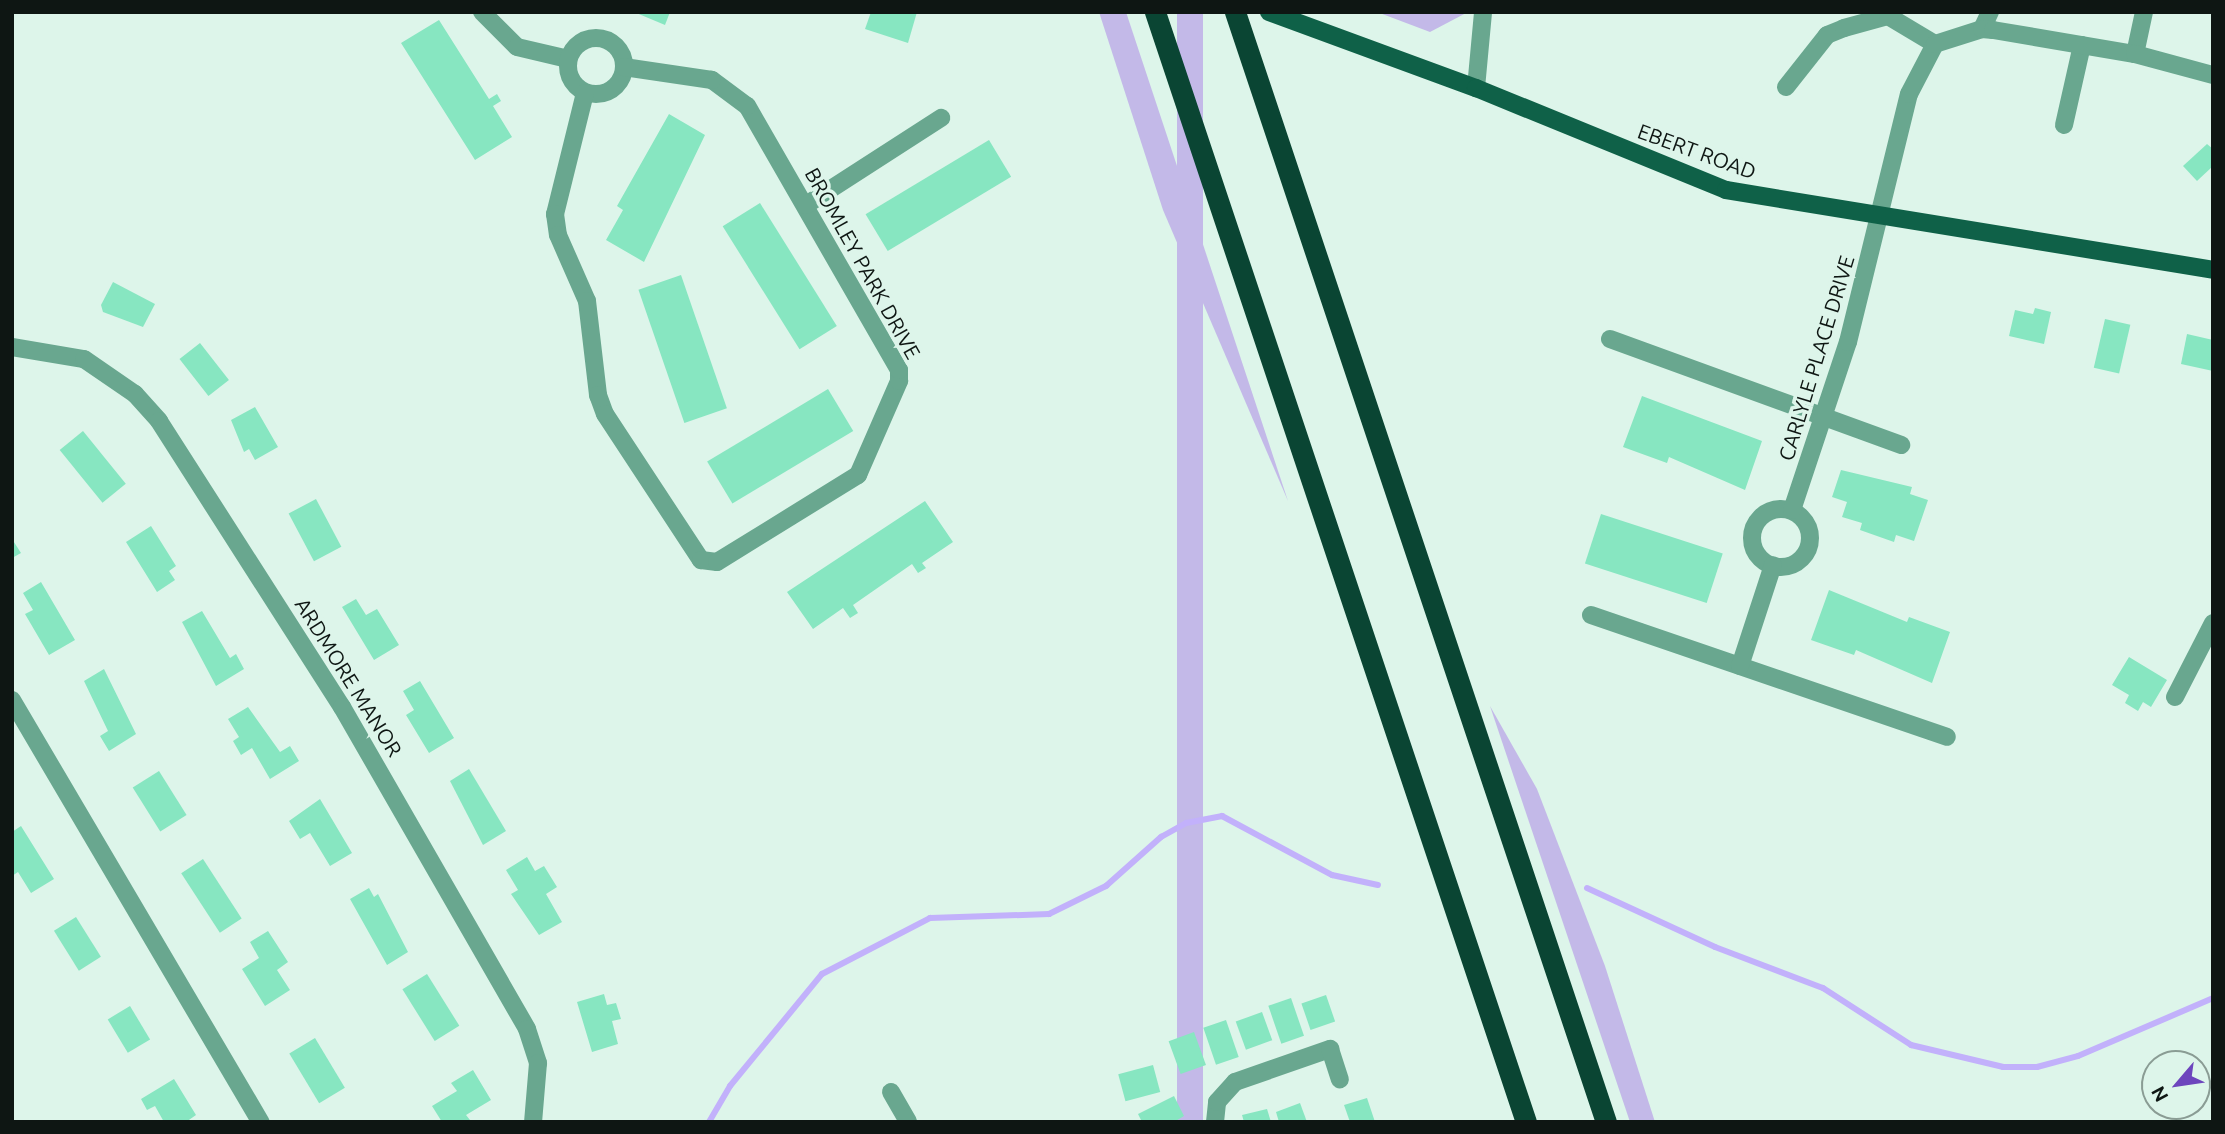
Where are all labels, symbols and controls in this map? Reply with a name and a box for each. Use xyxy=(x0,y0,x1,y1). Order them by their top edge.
street label: EBERT ROAD xyxy=(1634,118,1760,184)
street label: BROMLEY PARK DRIVE xyxy=(800,163,926,363)
street label: CARLYLE PLACE DRIVE xyxy=(1773,252,1859,464)
street label: ARDMORE MANOR xyxy=(290,593,408,761)
north arrow xyxy=(2141,1050,2211,1120)
text: N xyxy=(2146,1083,2172,1106)

